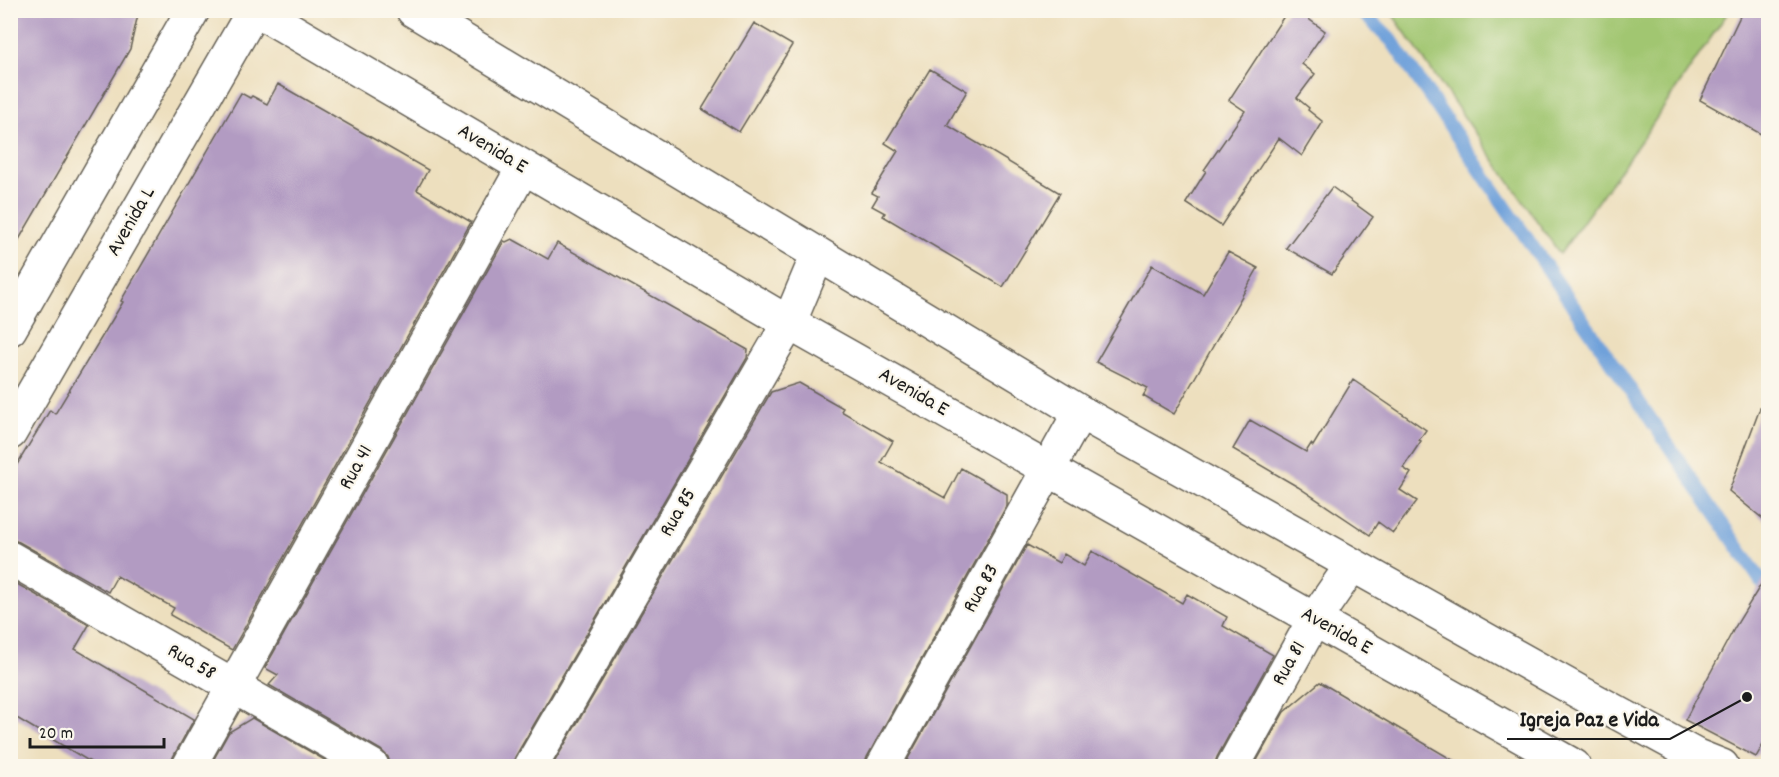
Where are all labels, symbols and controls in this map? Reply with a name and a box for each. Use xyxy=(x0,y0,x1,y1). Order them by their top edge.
street label: Avenida E xyxy=(451,117,533,183)
street label: Avenida L xyxy=(100,181,164,262)
street label: Avenida E xyxy=(872,361,954,425)
street label: Rua 41 xyxy=(332,440,382,496)
street label: Rua 85 xyxy=(653,483,705,543)
street label: Rua 83 xyxy=(956,559,1008,619)
street label: Avenida E xyxy=(1295,600,1377,664)
street label: Rua 81 xyxy=(1265,636,1315,692)
street label: Rua 58 xyxy=(161,637,221,689)
callout: Igreja Paz e Vida xyxy=(1507,699,1670,739)
text: Igreja Paz e Vida xyxy=(1519,706,1659,737)
scale bar xyxy=(30,711,164,749)
text: 20 m xyxy=(39,722,73,747)

